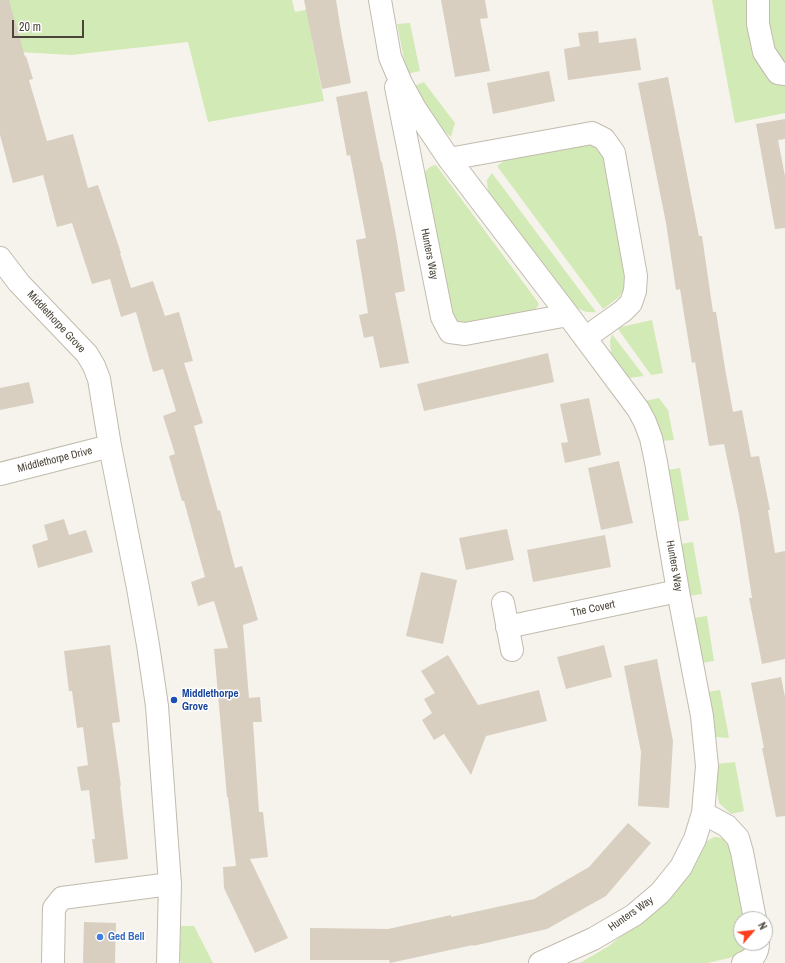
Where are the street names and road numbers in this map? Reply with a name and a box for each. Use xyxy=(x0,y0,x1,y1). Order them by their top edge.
street label: Hunters Way xyxy=(418,227,440,281)
street label: Middlethorpe Grove xyxy=(24,288,88,356)
street label: Middlethorpe Drive xyxy=(16,444,94,476)
street label: Hunters Way xyxy=(663,539,685,593)
street label: The Covert xyxy=(570,598,616,620)
street label: Hunters Way xyxy=(606,894,656,934)

